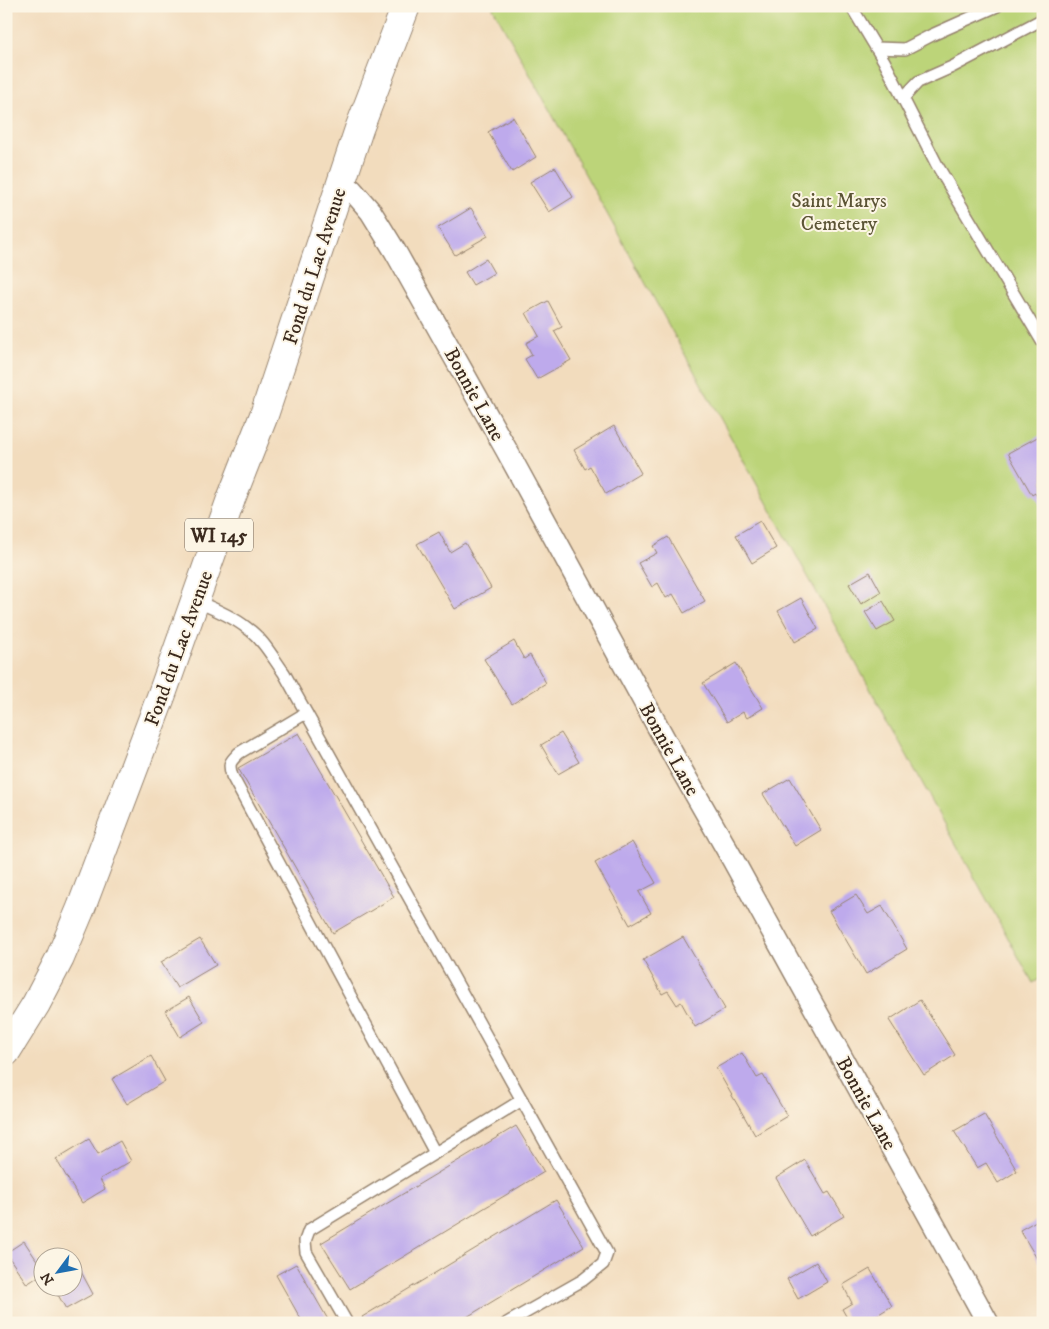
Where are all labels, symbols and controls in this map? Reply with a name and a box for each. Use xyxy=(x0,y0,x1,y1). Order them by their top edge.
street label: Fond du Lac Avenue xyxy=(278,185,353,348)
park label: Saint Marys Cemetery xyxy=(791,189,887,237)
street label: Bonnie Lane xyxy=(438,344,509,446)
road number: WI 145 xyxy=(185,518,253,552)
street label: Fond du Lac Avenue xyxy=(140,567,219,730)
street label: Bonnie Lane xyxy=(633,699,704,801)
street label: Bonnie Lane xyxy=(830,1053,901,1155)
north arrow xyxy=(32,1246,82,1296)
text: N xyxy=(37,1268,59,1288)

